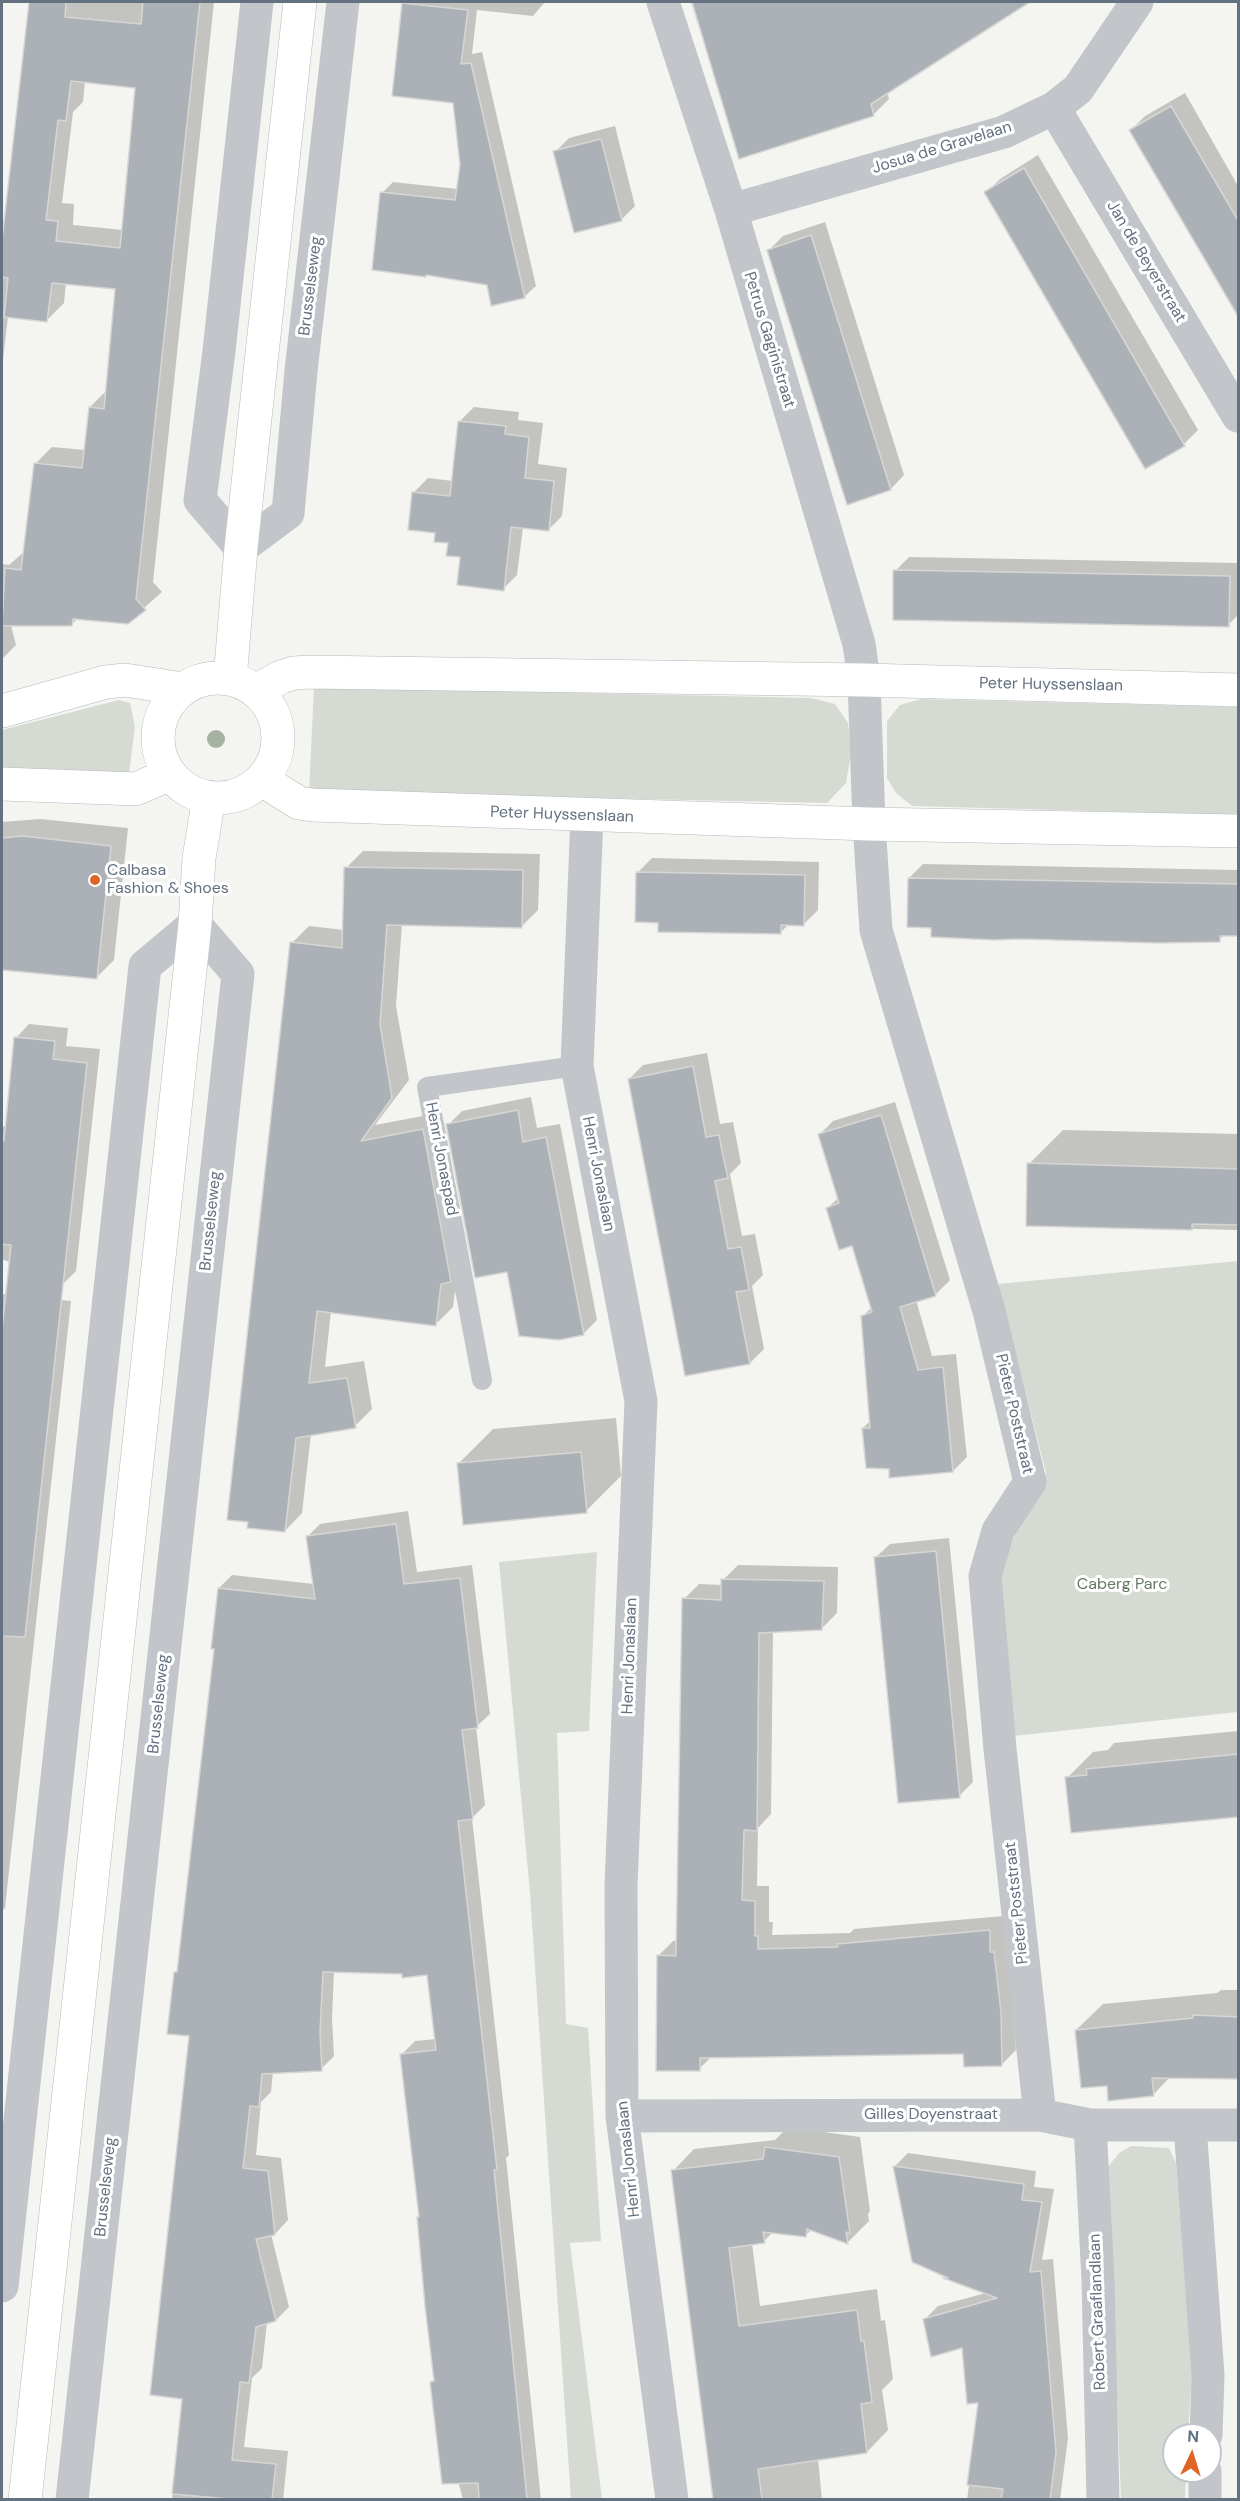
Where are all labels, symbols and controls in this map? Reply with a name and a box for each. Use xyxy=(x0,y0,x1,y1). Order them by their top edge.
street label: Josua de Gravelaan xyxy=(870,118,1014,178)
street label: Jan de Beyerstraat xyxy=(1102,198,1190,326)
street label: Brusselseweg xyxy=(295,235,327,337)
street label: Petrus Gaginistraat xyxy=(739,270,799,410)
street label: Peter Huyssenslaan xyxy=(979,674,1123,696)
street label: Peter Huyssenslaan xyxy=(490,803,634,827)
place label: Calbasa Fashion & Shoes xyxy=(107,861,229,899)
marker: Calbasa Fashion & Shoes xyxy=(88,873,102,887)
street label: Henri Jonaspad xyxy=(421,1101,461,1217)
street label: Henri Jonaslaan xyxy=(577,1115,619,1233)
street label: Brusselseweg xyxy=(196,1170,226,1272)
street label: Pieter Poststraat xyxy=(991,1352,1037,1476)
park label: Caberg Parc xyxy=(1077,1575,1167,1595)
street label: Henri Jonaslaan xyxy=(618,1597,642,1715)
street label: Brusselseweg xyxy=(144,1653,174,1755)
street label: Pieter Poststraat xyxy=(1001,1841,1033,1965)
street label: Henri Jonaslaan xyxy=(613,2100,645,2218)
street label: Gilles Doyenstraat xyxy=(864,2105,998,2125)
street label: Brusselseweg xyxy=(91,2136,121,2238)
street label: Robert Graaflandlaan xyxy=(1086,2233,1110,2391)
north arrow xyxy=(1162,2423,1222,2483)
text: N xyxy=(1187,2426,1200,2447)

